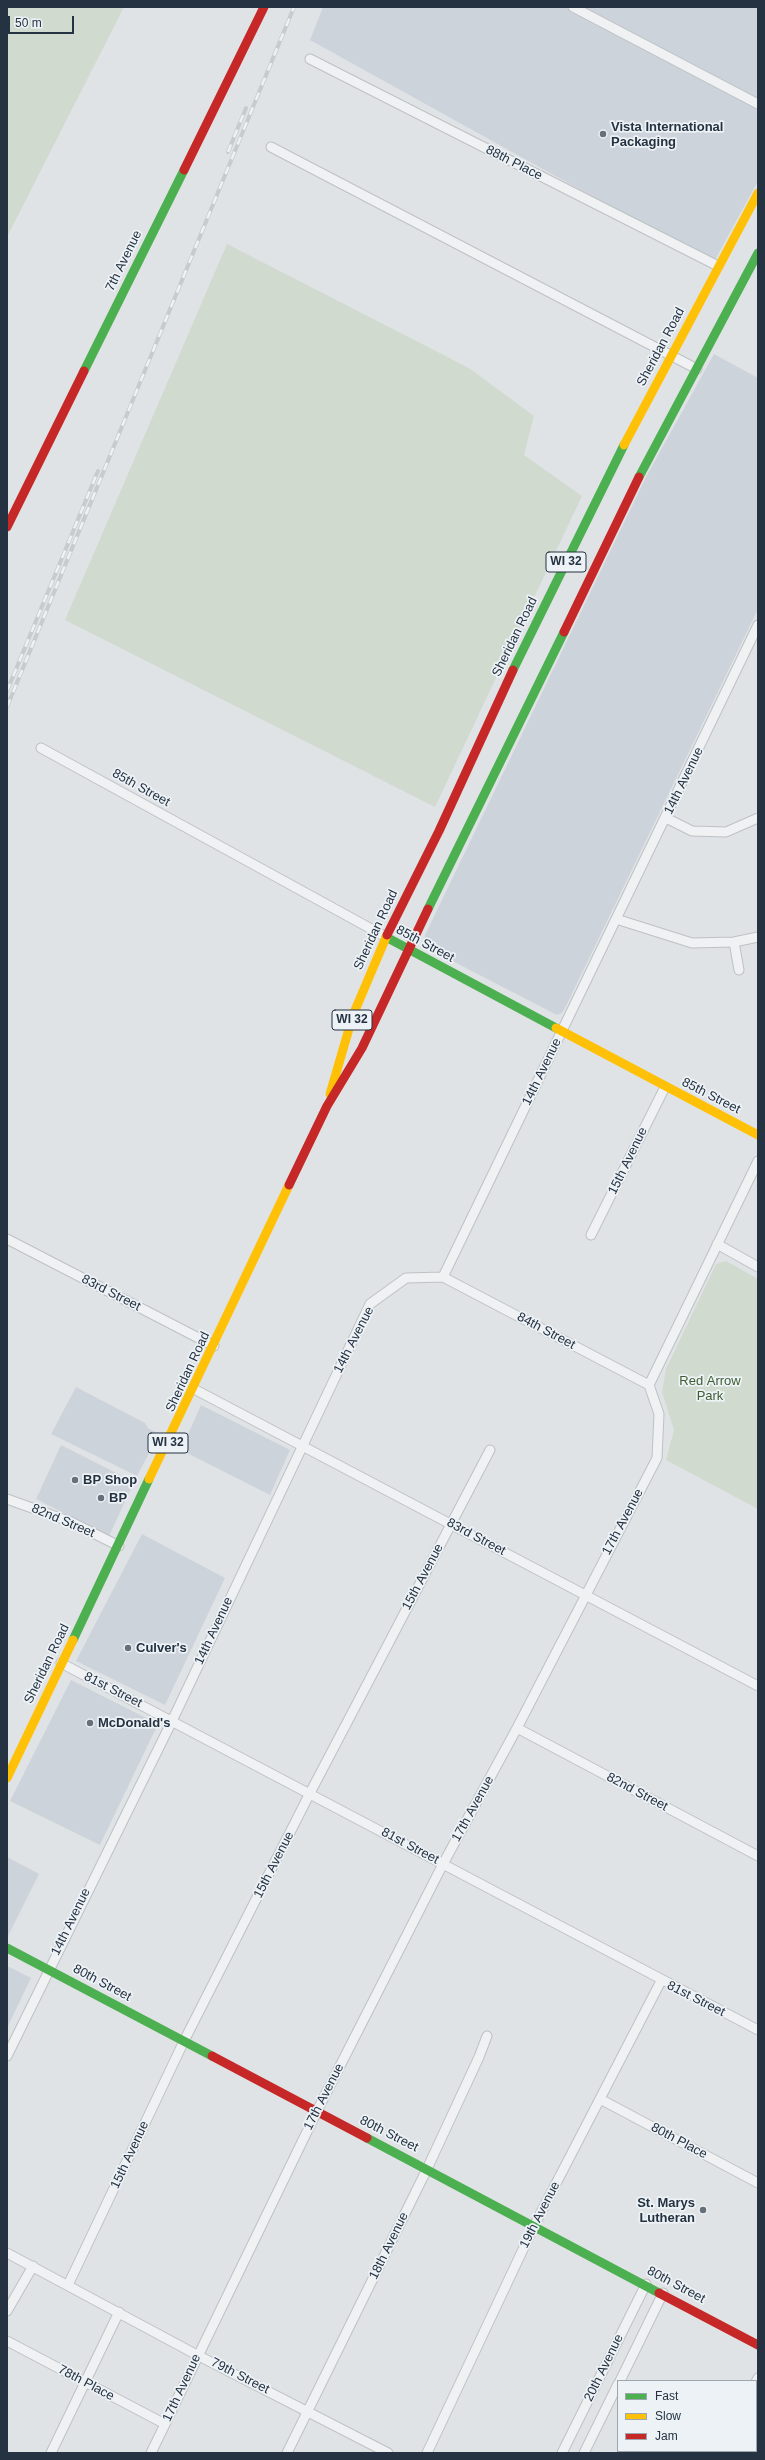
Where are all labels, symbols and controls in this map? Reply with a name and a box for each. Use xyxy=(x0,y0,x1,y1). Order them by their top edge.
scale bar xyxy=(10,8,76,34)
text: 50 m xyxy=(15,16,42,30)
place label: Vista International Packaging xyxy=(611,119,723,150)
marker: Vista International Packaging xyxy=(598,129,608,139)
street label: 88th Place xyxy=(483,142,545,184)
street label: 7th Avenue xyxy=(103,228,145,294)
street label: Sheridan Road xyxy=(634,305,688,389)
road number: WI 32 xyxy=(546,552,586,572)
street label: Sheridan Road xyxy=(489,595,541,679)
street label: 14th Avenue xyxy=(661,745,707,817)
street label: 85th Street xyxy=(109,766,173,810)
street label: Sheridan Road xyxy=(351,887,401,973)
street label: 85th Street xyxy=(393,922,457,966)
road number: WI 32 xyxy=(332,1010,372,1030)
street label: 14th Avenue xyxy=(519,1036,565,1108)
street label: 85th Street xyxy=(679,1075,743,1117)
street label: 15th Avenue xyxy=(605,1125,651,1197)
street label: 83rd Street xyxy=(79,1271,143,1315)
street label: 14th Avenue xyxy=(331,1304,377,1376)
street label: 84th Street xyxy=(514,1309,578,1353)
street label: Sheridan Road xyxy=(163,1329,213,1415)
park label: Red Arrow Park xyxy=(679,1373,741,1404)
road number: WI 32 xyxy=(148,1433,188,1453)
place label: BP Shop xyxy=(83,1472,137,1488)
marker: BP Shop xyxy=(70,1475,80,1485)
street label: 17th Avenue xyxy=(599,1486,647,1558)
place label: BP xyxy=(109,1490,127,1506)
marker: BP xyxy=(96,1493,106,1503)
street label: 82nd Street xyxy=(29,1501,97,1541)
street label: 83rd Street xyxy=(444,1515,508,1559)
street label: 15th Avenue xyxy=(399,1541,447,1613)
street label: 14th Avenue xyxy=(192,1595,236,1667)
street label: Sheridan Road xyxy=(21,1622,73,1706)
place label: Culver's xyxy=(136,1640,187,1656)
marker: Culver's xyxy=(123,1643,133,1653)
street label: 81st Street xyxy=(81,1669,145,1711)
place label: McDonald's xyxy=(98,1715,170,1731)
marker: McDonald's xyxy=(85,1718,95,1728)
street label: 82nd Street xyxy=(604,1769,670,1815)
street label: 17th Avenue xyxy=(449,1773,497,1845)
street label: 81st Street xyxy=(379,1824,441,1868)
street label: 15th Avenue xyxy=(251,1829,297,1901)
street label: 14th Avenue xyxy=(48,1886,94,1958)
street label: 80th Street xyxy=(70,1961,134,2005)
street label: 81st Street xyxy=(664,1978,728,2020)
street label: 17th Avenue xyxy=(301,2061,347,2133)
street label: 80th Street xyxy=(357,2113,421,2155)
street label: 15th Avenue xyxy=(108,2119,152,2191)
street label: 80th Place xyxy=(648,2120,710,2162)
street label: 19th Avenue xyxy=(517,2179,563,2251)
place label: St. Marys Lutheran xyxy=(637,2195,695,2226)
marker: St. Marys Lutheran xyxy=(698,2205,708,2215)
street label: 18th Avenue xyxy=(366,2210,412,2282)
street label: 80th Street xyxy=(644,2263,708,2307)
street label: 20th Avenue xyxy=(581,2332,627,2404)
street label: 17th Avenue xyxy=(160,2352,204,2424)
street label: 79th Street xyxy=(208,2355,272,2397)
street label: 78th Place xyxy=(55,2362,117,2404)
legend xyxy=(617,2380,757,2452)
text: Fast xyxy=(655,2389,678,2403)
text: Slow xyxy=(655,2409,681,2423)
text: Jam xyxy=(655,2429,678,2443)

